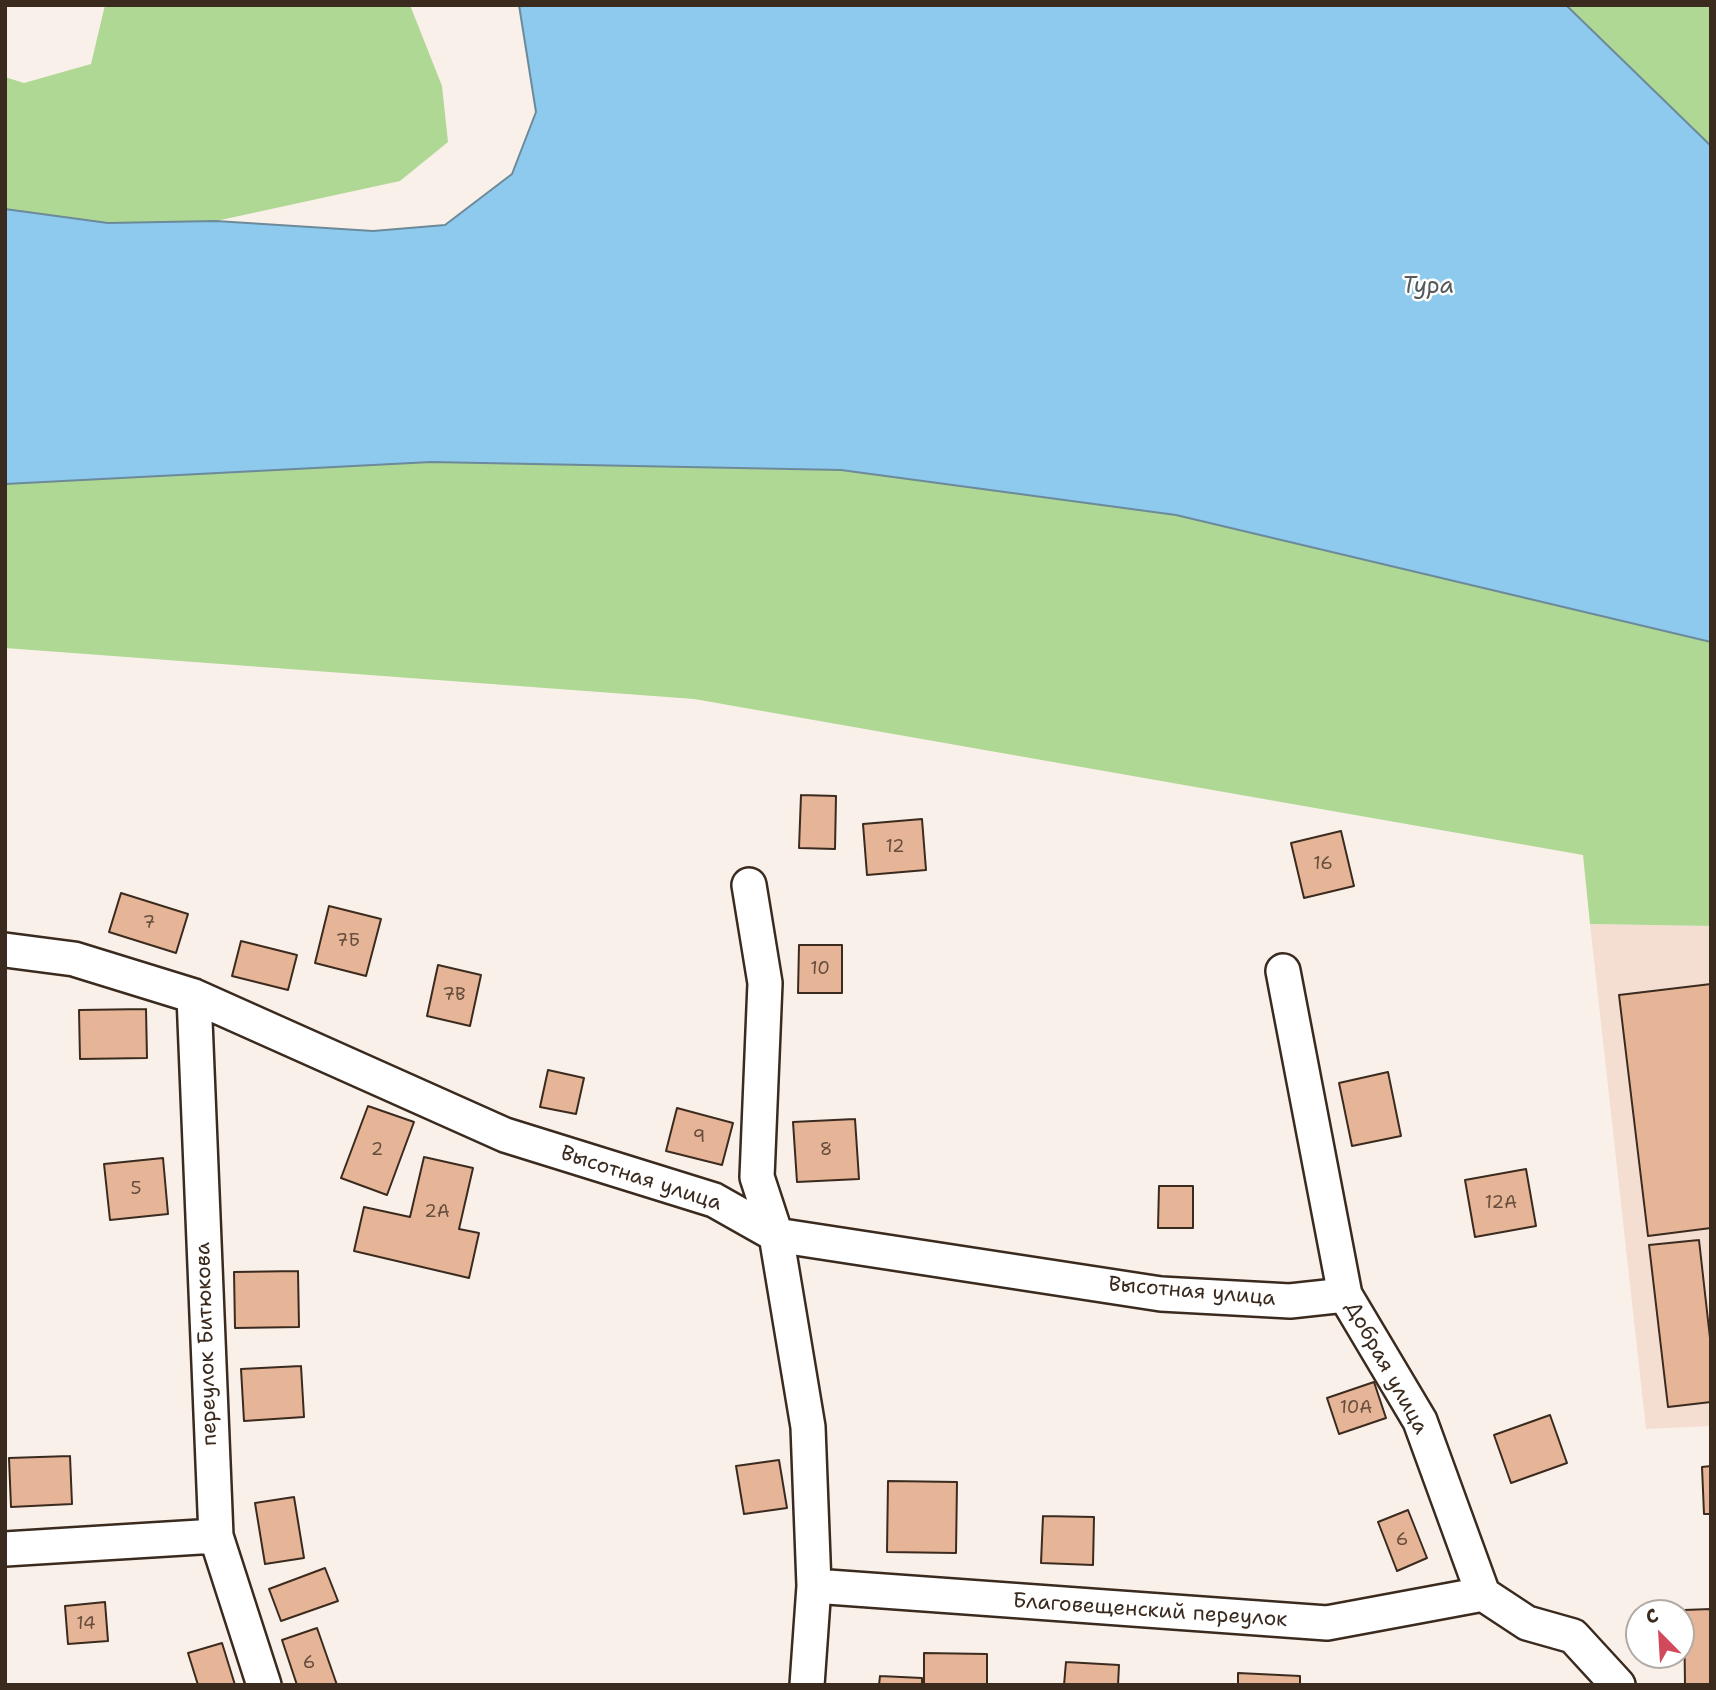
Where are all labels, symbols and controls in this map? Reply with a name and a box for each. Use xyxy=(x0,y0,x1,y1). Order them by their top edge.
water label: Тура xyxy=(1402,273,1454,301)
house number: 12 xyxy=(885,836,905,858)
house number: 16 xyxy=(1313,853,1333,875)
house number: 7 xyxy=(143,912,155,934)
house number: 7Б xyxy=(336,930,360,952)
house number: 10 xyxy=(810,958,830,980)
house number: 7В xyxy=(442,984,466,1006)
house number: 9 xyxy=(693,1126,705,1148)
house number: 2 xyxy=(371,1139,383,1161)
house number: 8 xyxy=(820,1139,832,1161)
street label: Высотная улица xyxy=(557,1141,725,1217)
house number: 5 xyxy=(130,1178,142,1200)
house number: 12А xyxy=(1485,1192,1517,1214)
house number: 2А xyxy=(424,1201,450,1223)
street label: переулок Битюкова xyxy=(191,1242,223,1446)
street label: Высотная улица xyxy=(1107,1272,1277,1312)
street label: Добрая улица xyxy=(1339,1297,1433,1439)
house number: 10А xyxy=(1340,1397,1372,1419)
house number: 6 xyxy=(1396,1529,1408,1551)
street label: Благовещенский переулок xyxy=(1012,1589,1288,1633)
north arrow xyxy=(1625,1599,1695,1669)
text: С xyxy=(1642,1602,1662,1630)
house number: 14 xyxy=(76,1613,96,1635)
house number: 6 xyxy=(303,1652,315,1674)

